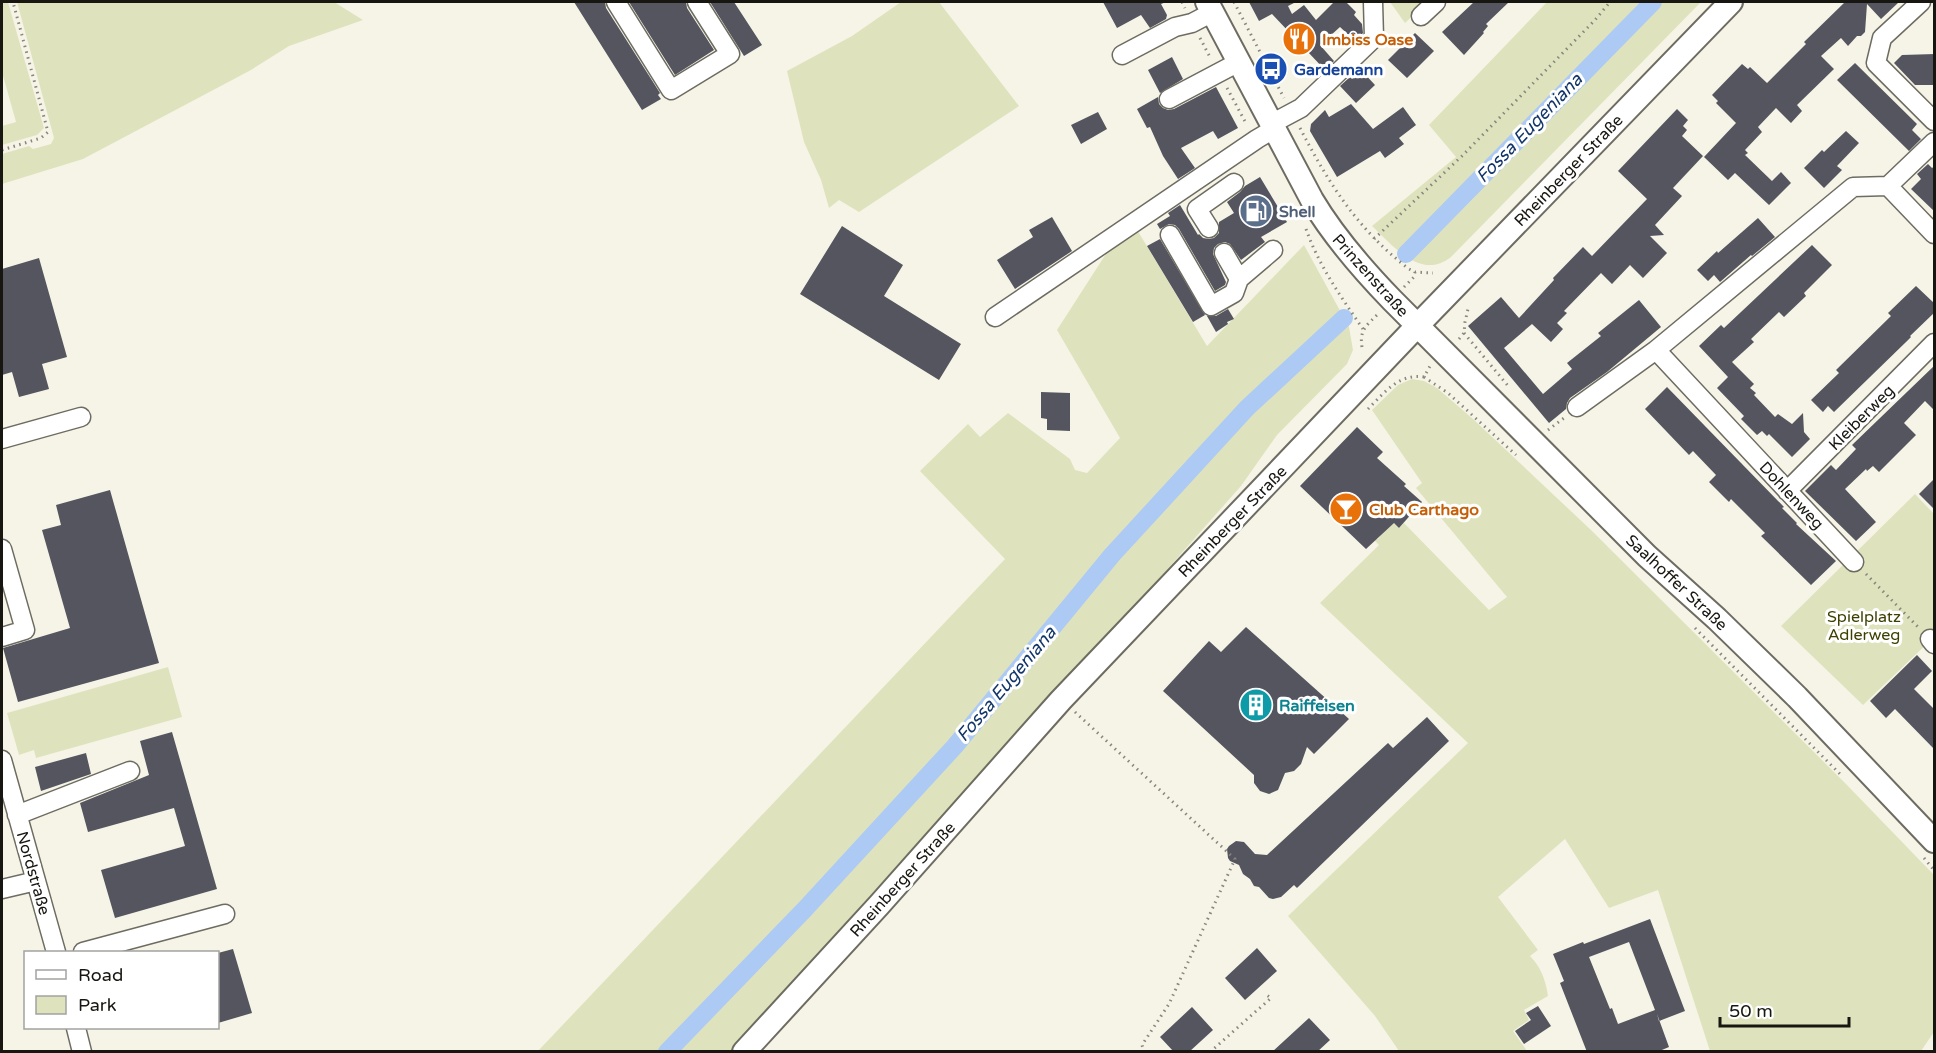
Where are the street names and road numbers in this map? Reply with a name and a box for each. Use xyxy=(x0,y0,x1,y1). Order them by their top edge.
street label: Rheinberger Straße xyxy=(1510,111,1627,231)
street label: Prinzenstraße xyxy=(1328,230,1413,321)
street label: Kleiberweg xyxy=(1825,381,1899,455)
street label: Dohlenweg xyxy=(1755,458,1828,534)
street label: Rheinberger Straße xyxy=(1174,462,1291,582)
street label: Saalhoffer Straße xyxy=(1621,530,1731,635)
street label: Rheinberger Straße xyxy=(846,818,960,941)
street label: Nordstraße xyxy=(12,829,54,917)

